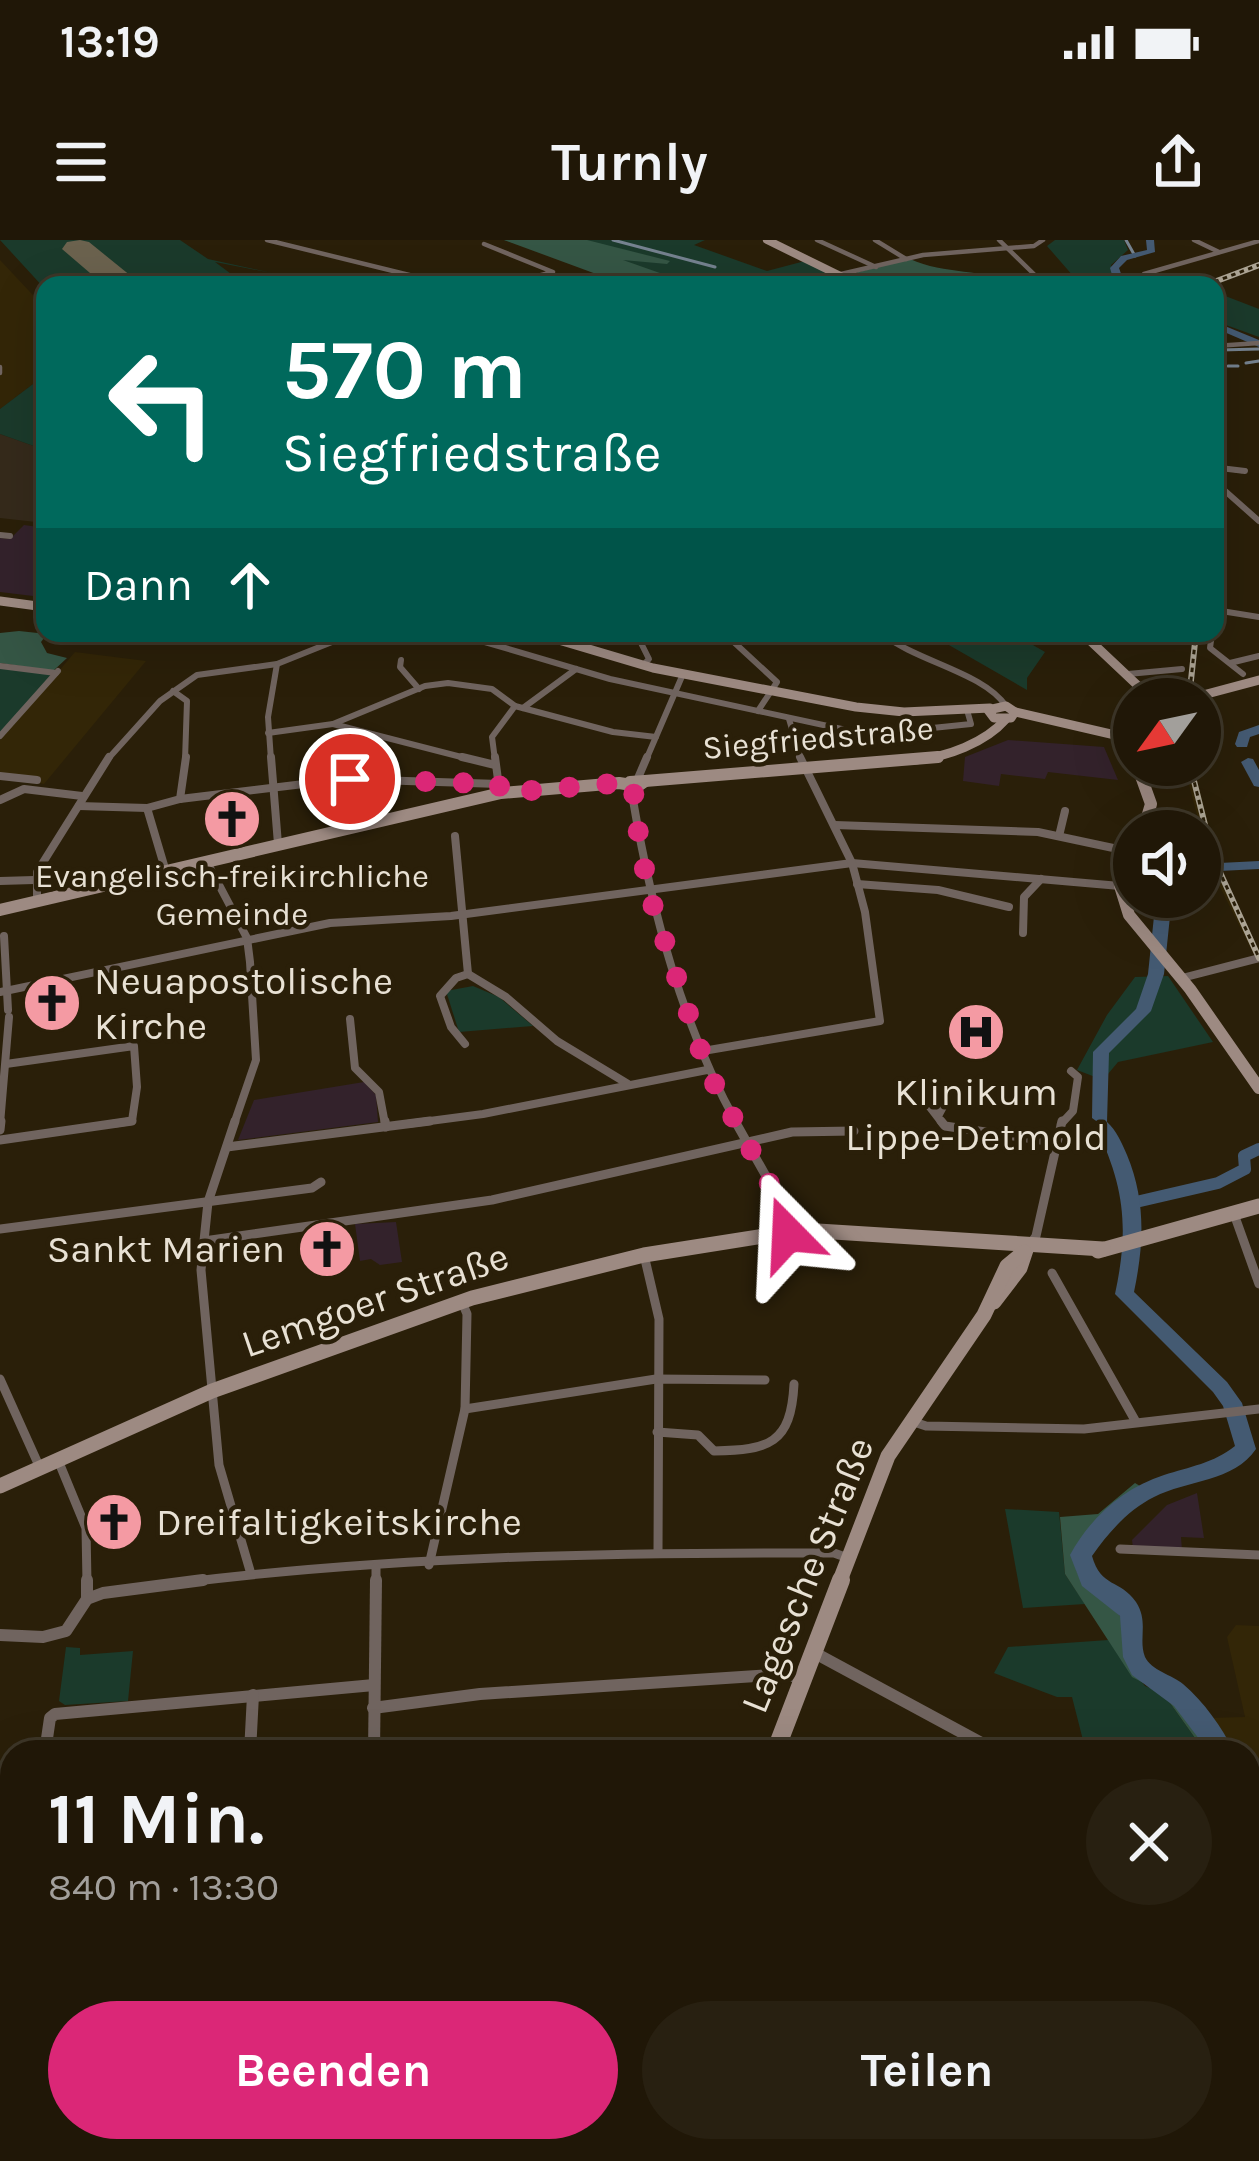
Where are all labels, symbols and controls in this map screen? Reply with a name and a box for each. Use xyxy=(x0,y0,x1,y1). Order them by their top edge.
text: 13:19 xyxy=(60,16,160,68)
icon: menu xyxy=(48,129,114,195)
icon: share xyxy=(1145,129,1211,195)
text: Turnly xyxy=(551,130,708,194)
text: 570 m xyxy=(282,321,527,419)
icon: left xyxy=(84,324,240,480)
text: Siegfriedstraße xyxy=(282,421,662,485)
icon: ahead xyxy=(217,552,283,618)
text: Dann xyxy=(84,559,193,611)
north arrow xyxy=(1113,678,1221,786)
map controls xyxy=(1113,678,1221,918)
street label: Siegfriedstraße xyxy=(701,709,935,767)
pin xyxy=(299,728,401,830)
icon: arrive xyxy=(317,746,383,812)
church icon: Evangelisch-freikirchliche Gemeinde xyxy=(201,788,263,850)
button: sound xyxy=(1113,810,1221,918)
place label: Evangelisch-freikirchliche Gemeinde xyxy=(35,857,429,933)
place label: Neuapostolische Kirche xyxy=(94,958,393,1049)
church icon: Neuapostolische Kirche xyxy=(21,972,83,1034)
hospital icon: Klinikum Lippe-Detmold xyxy=(945,1001,1007,1063)
place label: Klinikum Lippe-Detmold xyxy=(845,1069,1107,1160)
position arrow xyxy=(725,1171,851,1297)
church icon: Sankt Marien xyxy=(296,1218,358,1280)
place label: Sankt Marien xyxy=(47,1226,285,1272)
street label: Lemgoer Straße xyxy=(236,1233,514,1367)
street label: Lagesche Straße xyxy=(731,1431,883,1719)
church icon: Dreifaltigkeitskirche xyxy=(83,1491,145,1553)
place label: Dreifaltigkeitskirche xyxy=(156,1499,522,1545)
text: 11 Min. xyxy=(48,1777,264,1861)
button: close xyxy=(1086,1779,1212,1905)
text: 840 m · 13:30 xyxy=(48,1864,279,1910)
button: Beenden xyxy=(48,2001,618,2139)
button: Teilen xyxy=(642,2001,1212,2139)

